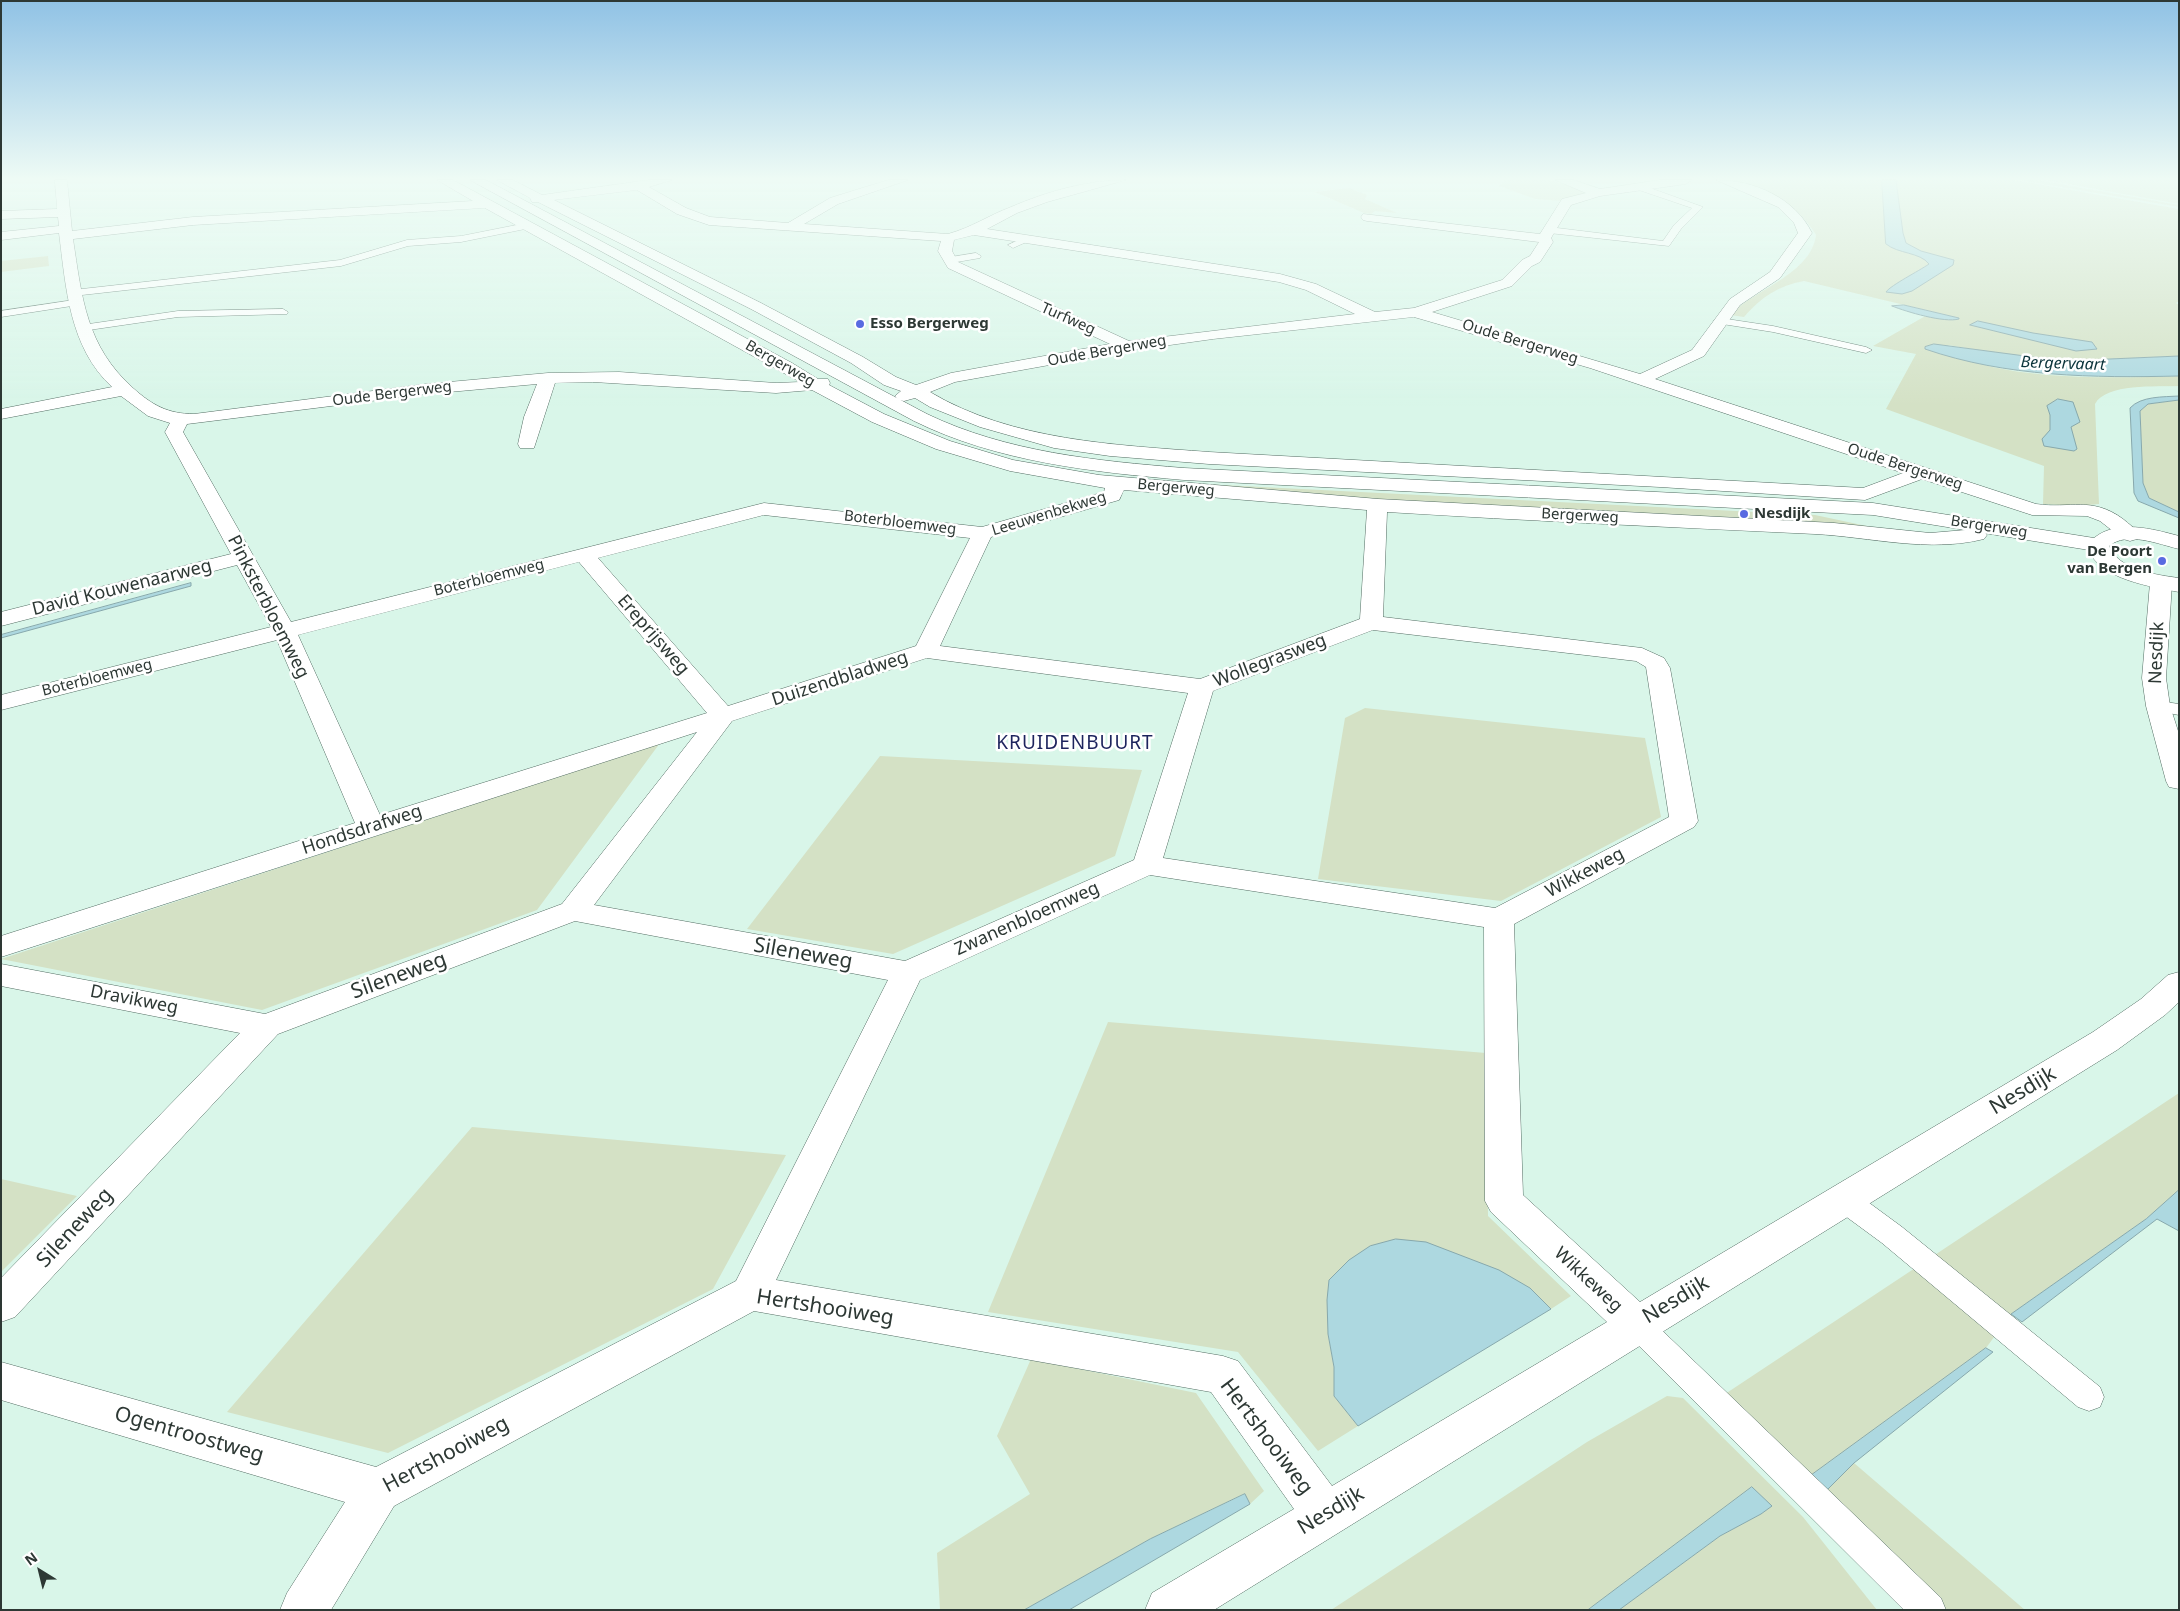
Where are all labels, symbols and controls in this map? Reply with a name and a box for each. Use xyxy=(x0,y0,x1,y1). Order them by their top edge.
street label: Turfweg xyxy=(1038,299,1098,339)
place label: Esso Bergerweg xyxy=(870,315,989,333)
street label: Oude Bergerweg xyxy=(1460,316,1580,368)
marker: Esso Bergerweg xyxy=(854,318,866,330)
street label: Oude Bergerweg xyxy=(1046,332,1168,370)
street label: Bergerweg xyxy=(742,337,818,391)
water label: Bergervaart xyxy=(2020,353,2106,375)
street label: Oude Bergerweg xyxy=(331,378,453,410)
street label: Oude Bergerweg xyxy=(1845,440,1965,494)
street label: Bergerweg xyxy=(1137,476,1215,500)
street label: Leeuwenbekweg xyxy=(990,488,1108,540)
street label: Bergerweg xyxy=(1541,505,1619,527)
place label: Nesdijk xyxy=(1754,505,1810,523)
street label: Boterbloemweg xyxy=(843,507,957,539)
marker: Nesdijk xyxy=(1738,508,1750,520)
street label: Bergerweg xyxy=(1949,512,2029,542)
street label: Pinksterbloemweg xyxy=(223,532,313,682)
place label: De Poort van Bergen xyxy=(2067,543,2152,578)
street label: David Kouwenaarweg xyxy=(30,555,214,621)
marker: De Poort van Bergen xyxy=(2156,555,2168,567)
street label: Boterbloemweg xyxy=(432,556,546,600)
street label: Ereprijsweg xyxy=(612,591,694,679)
street label: Nesdijk xyxy=(2145,621,2169,685)
street label: Wollegrasweg xyxy=(1211,630,1329,692)
street label: Duizendbladweg xyxy=(769,647,911,711)
street label: Boterbloemweg xyxy=(40,656,154,700)
district label: KRUIDENBUURT xyxy=(995,733,1155,755)
street label: Hondsdrafweg xyxy=(299,800,425,860)
street label: Wikkeweg xyxy=(1542,843,1628,903)
street label: Zwanenbloemweg xyxy=(951,877,1103,961)
street label: Sileneweg xyxy=(752,933,854,975)
street label: Sileneweg xyxy=(348,947,450,1005)
street label: Dravikweg xyxy=(88,981,180,1019)
street label: Nesdijk xyxy=(1985,1061,2061,1121)
street label: Sileneweg xyxy=(32,1183,118,1273)
street label: Wikkeweg xyxy=(1549,1243,1627,1317)
street label: Nesdijk xyxy=(1638,1270,1714,1330)
street label: Hertshooiweg xyxy=(754,1285,896,1331)
street label: Hertshooiweg xyxy=(1214,1374,1318,1500)
street label: Ogentroostweg xyxy=(111,1402,267,1468)
street label: Hertshooiweg xyxy=(379,1411,513,1499)
street label: Nesdijk xyxy=(1293,1481,1369,1541)
north arrow xyxy=(15,1546,65,1596)
text: N xyxy=(21,1547,41,1569)

